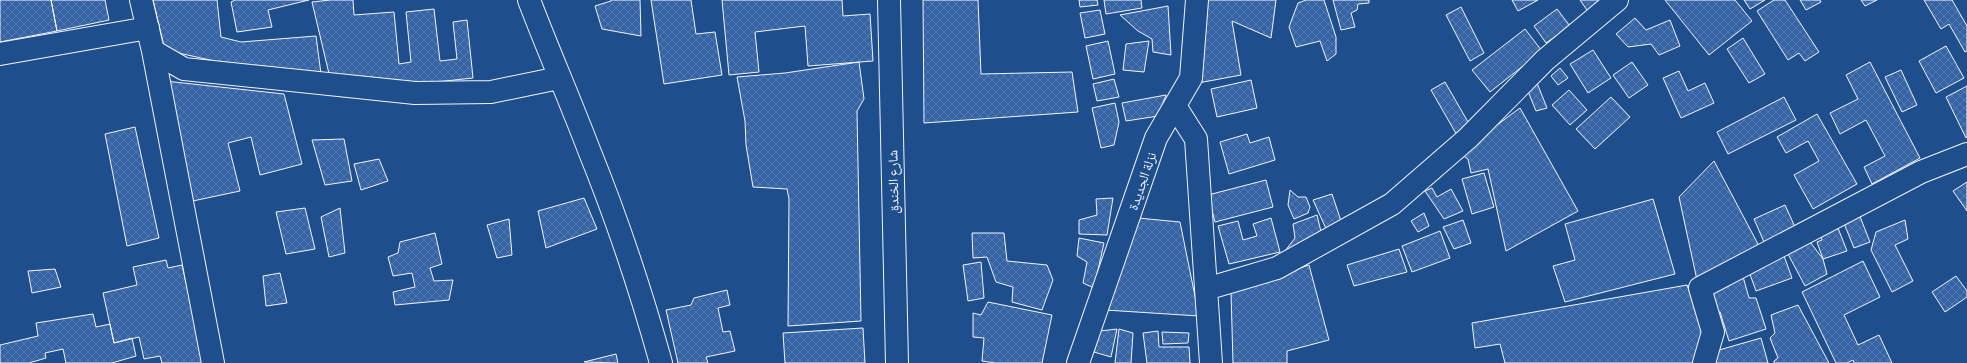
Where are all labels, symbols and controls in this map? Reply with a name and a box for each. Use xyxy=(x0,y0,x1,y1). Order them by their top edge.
street label: شارع الخندق xyxy=(886,150,904,214)
street label: نزلة الجديدة xyxy=(1126,150,1160,213)

